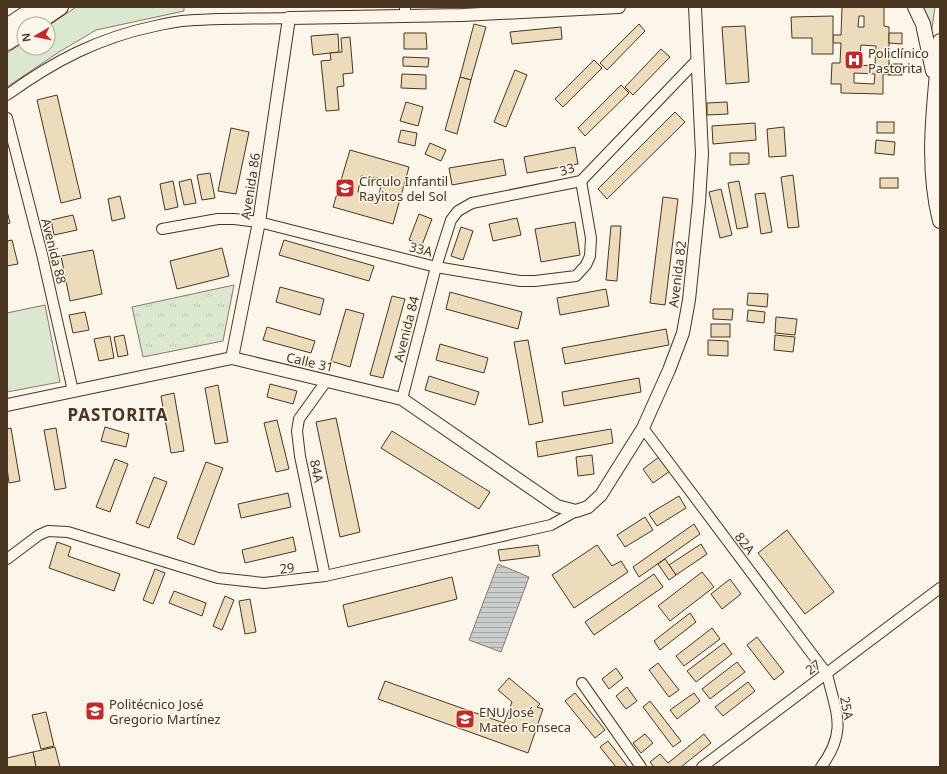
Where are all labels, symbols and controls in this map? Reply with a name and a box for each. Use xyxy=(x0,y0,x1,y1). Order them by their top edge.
north arrow xyxy=(16,16,56,56)
text: N xyxy=(18,32,34,43)
place label: Policlínico Pastorita xyxy=(868,44,929,77)
hospital icon: Policlínico Pastorita xyxy=(843,49,865,71)
street label: Avenida 86 xyxy=(236,151,264,221)
street label: 33 xyxy=(557,158,577,180)
place label: Círculo Infantil Rayitos del Sol xyxy=(359,172,448,205)
school or university icon: Círculo Infantil Rayitos del Sol xyxy=(334,177,356,199)
street label: Avenida 88 xyxy=(37,216,71,286)
street label: 33A xyxy=(408,237,435,261)
street label: Avenida 82 xyxy=(664,240,690,308)
street label: Avenida 84 xyxy=(389,294,423,364)
street label: Calle 31 xyxy=(285,348,335,376)
district label: PASTORITA xyxy=(68,403,168,426)
street label: 84A xyxy=(306,458,328,485)
street label: 82A xyxy=(731,528,760,558)
street label: 29 xyxy=(279,558,295,578)
street label: 27 xyxy=(802,655,824,679)
place label: Politécnico José Gregorio Martínez xyxy=(109,695,221,728)
street label: 25A xyxy=(836,695,858,722)
school or university icon: Politécnico José Gregorio Martínez xyxy=(84,700,106,722)
place label: ENU José Mateo Fonseca xyxy=(479,703,571,736)
school or university icon: ENU José Mateo Fonseca xyxy=(454,708,476,730)

